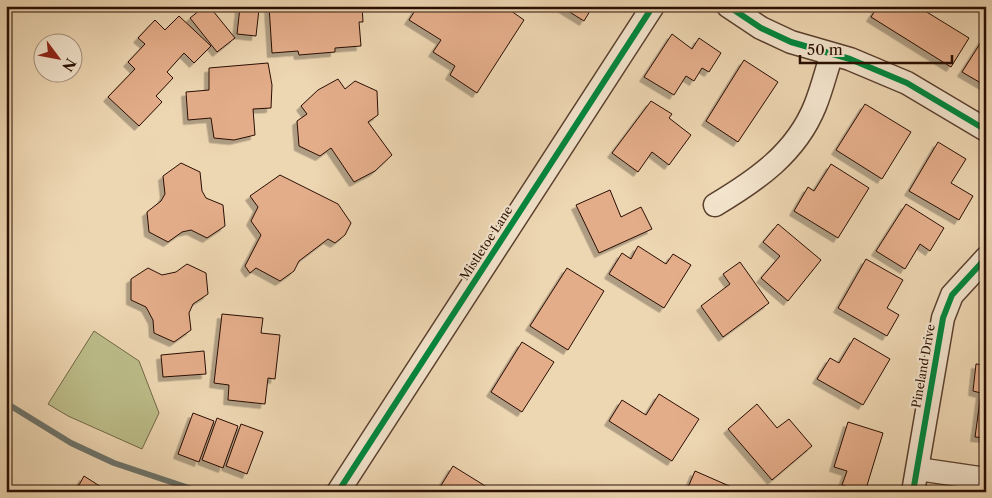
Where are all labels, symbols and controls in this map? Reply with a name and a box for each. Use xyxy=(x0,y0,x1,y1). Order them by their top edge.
north arrow xyxy=(32,32,82,82)
scale bar xyxy=(800,32,952,64)
text: 50 m xyxy=(807,40,843,59)
text: N xyxy=(58,55,80,75)
street label: Mistletoe Lane xyxy=(456,203,516,283)
street label: Pineland Drive xyxy=(908,323,938,409)

